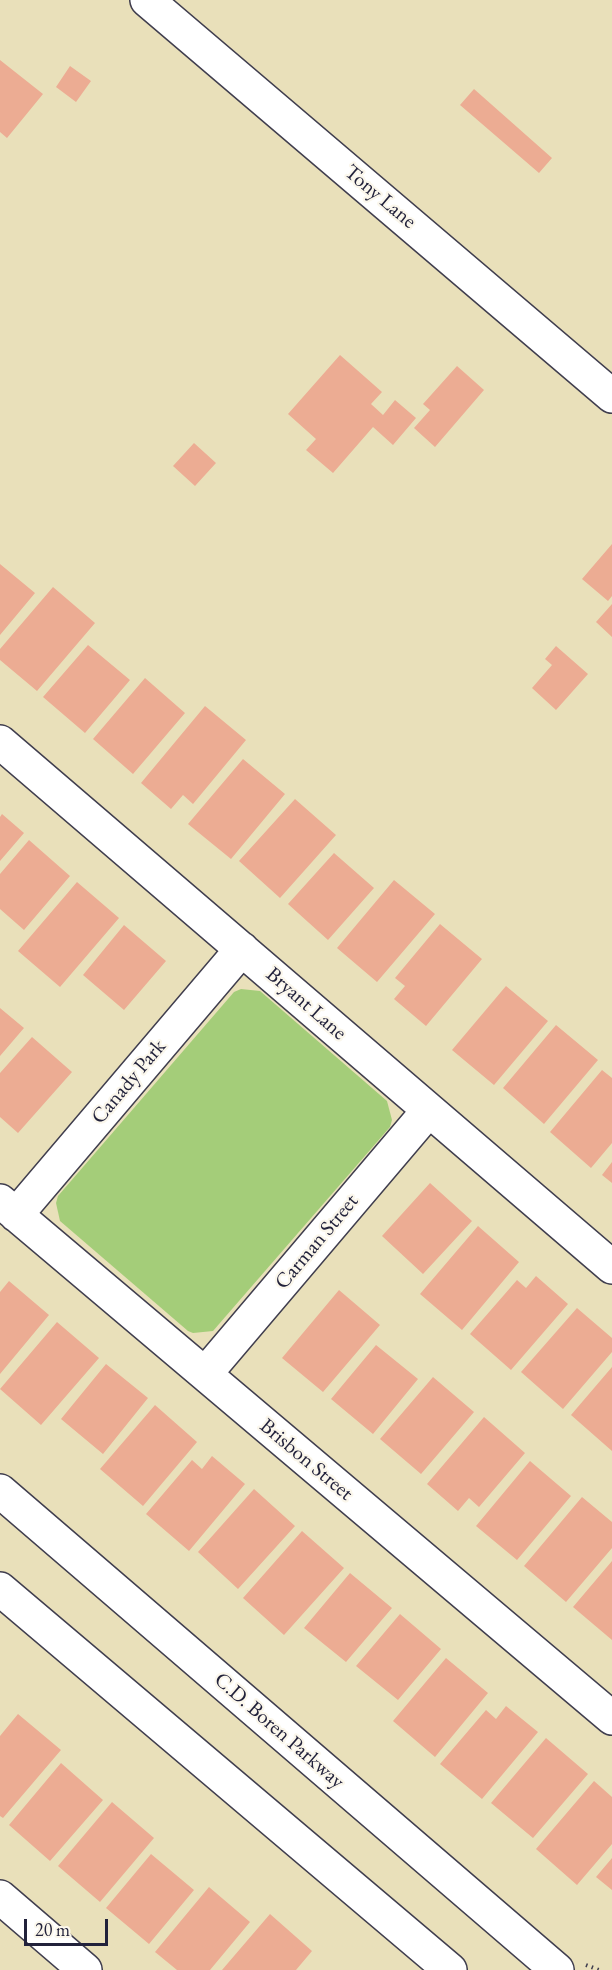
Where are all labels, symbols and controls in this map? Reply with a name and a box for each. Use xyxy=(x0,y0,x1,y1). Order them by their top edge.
street label: Tony Lane xyxy=(339,160,421,234)
street label: Bryant Lane xyxy=(261,962,351,1046)
street label: Canady Park xyxy=(86,1035,172,1129)
street label: Carman Street xyxy=(270,1189,364,1295)
street label: Brisbon Street xyxy=(254,1414,358,1506)
street label: C.D. Boren Parkway xyxy=(209,1668,349,1794)
scale bar xyxy=(27,1907,111,1945)
text: 20 m xyxy=(35,1918,70,1941)

